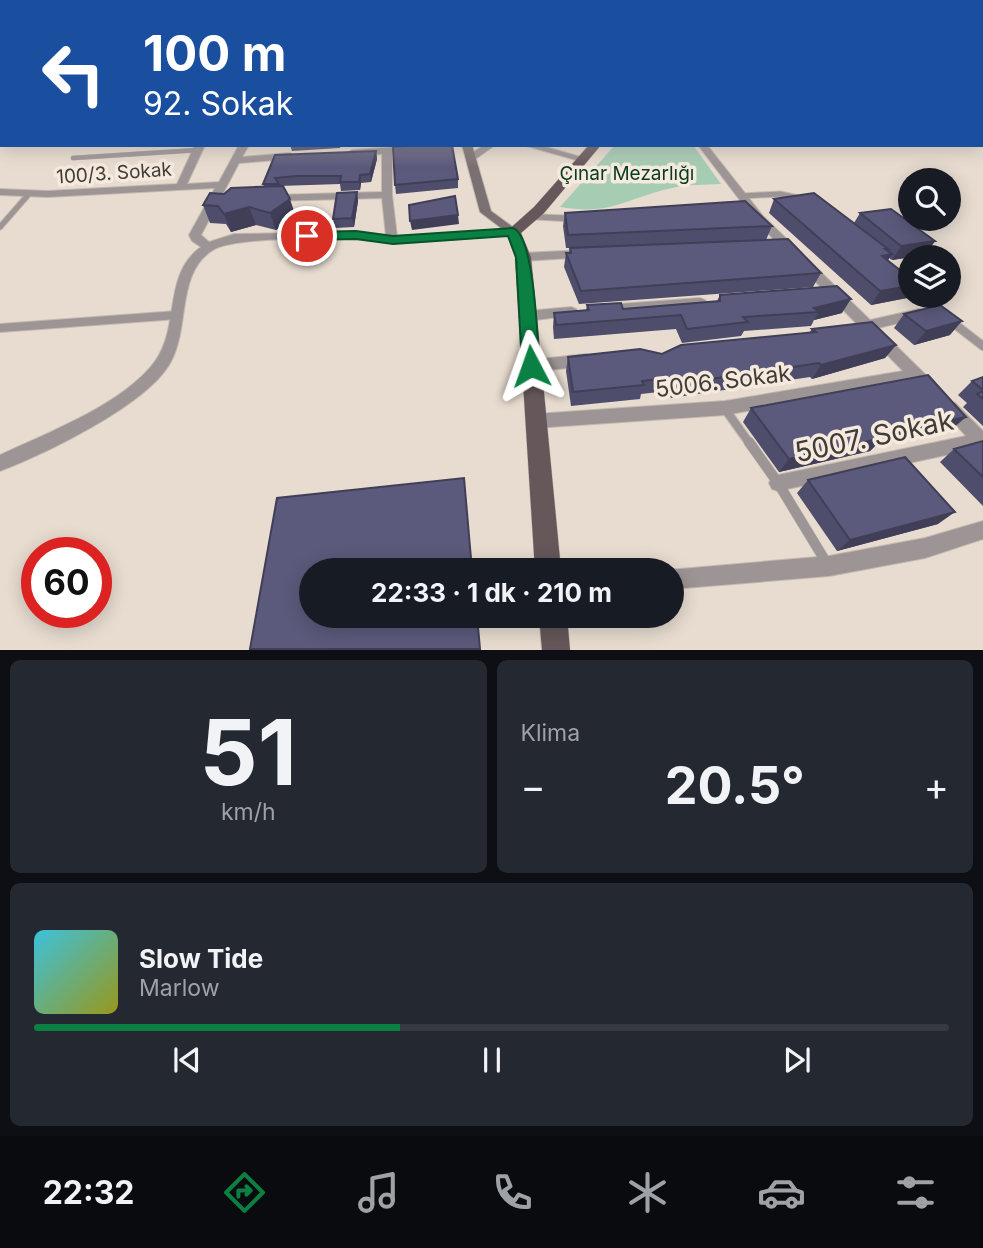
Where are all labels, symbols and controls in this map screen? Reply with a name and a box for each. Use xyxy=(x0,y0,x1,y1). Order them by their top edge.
text: 100 m xyxy=(143,24,287,83)
icon: left xyxy=(28,28,119,119)
text: 92. Sokak xyxy=(143,84,293,123)
street label: 100/3. Sokak xyxy=(55,157,173,189)
park label: Çınar Mezarlığı xyxy=(560,162,694,185)
map controls xyxy=(898,168,961,308)
button: search xyxy=(898,168,961,231)
pin xyxy=(277,206,337,266)
icon: arrive xyxy=(288,217,326,255)
button: layers xyxy=(898,245,961,308)
position arrow xyxy=(494,329,568,403)
street label: 5006. Sokak xyxy=(654,359,793,403)
street label: 5007. Sokak xyxy=(792,403,956,469)
speed limit sign: 60 xyxy=(21,537,112,628)
text: 22:33 · 1 dk · 210 m xyxy=(371,577,612,608)
text: 51 xyxy=(200,697,297,807)
text: Klima xyxy=(521,719,580,747)
text: 20.5° xyxy=(665,754,805,817)
text: − xyxy=(521,763,546,809)
text: + xyxy=(924,763,949,809)
text: km/h xyxy=(221,798,276,826)
text: Slow Tide xyxy=(139,943,263,974)
text: Marlow xyxy=(139,974,219,1002)
icon: previous xyxy=(168,1041,206,1079)
icon: pause xyxy=(473,1041,511,1079)
icon: next xyxy=(778,1041,816,1079)
icon: directions xyxy=(220,1168,269,1217)
icon: music xyxy=(354,1168,403,1217)
icon: phone xyxy=(488,1168,537,1217)
icon: climate xyxy=(623,1168,672,1217)
icon: car xyxy=(757,1168,806,1217)
icon: filters xyxy=(891,1168,940,1217)
text: 22:32 xyxy=(43,1173,134,1212)

